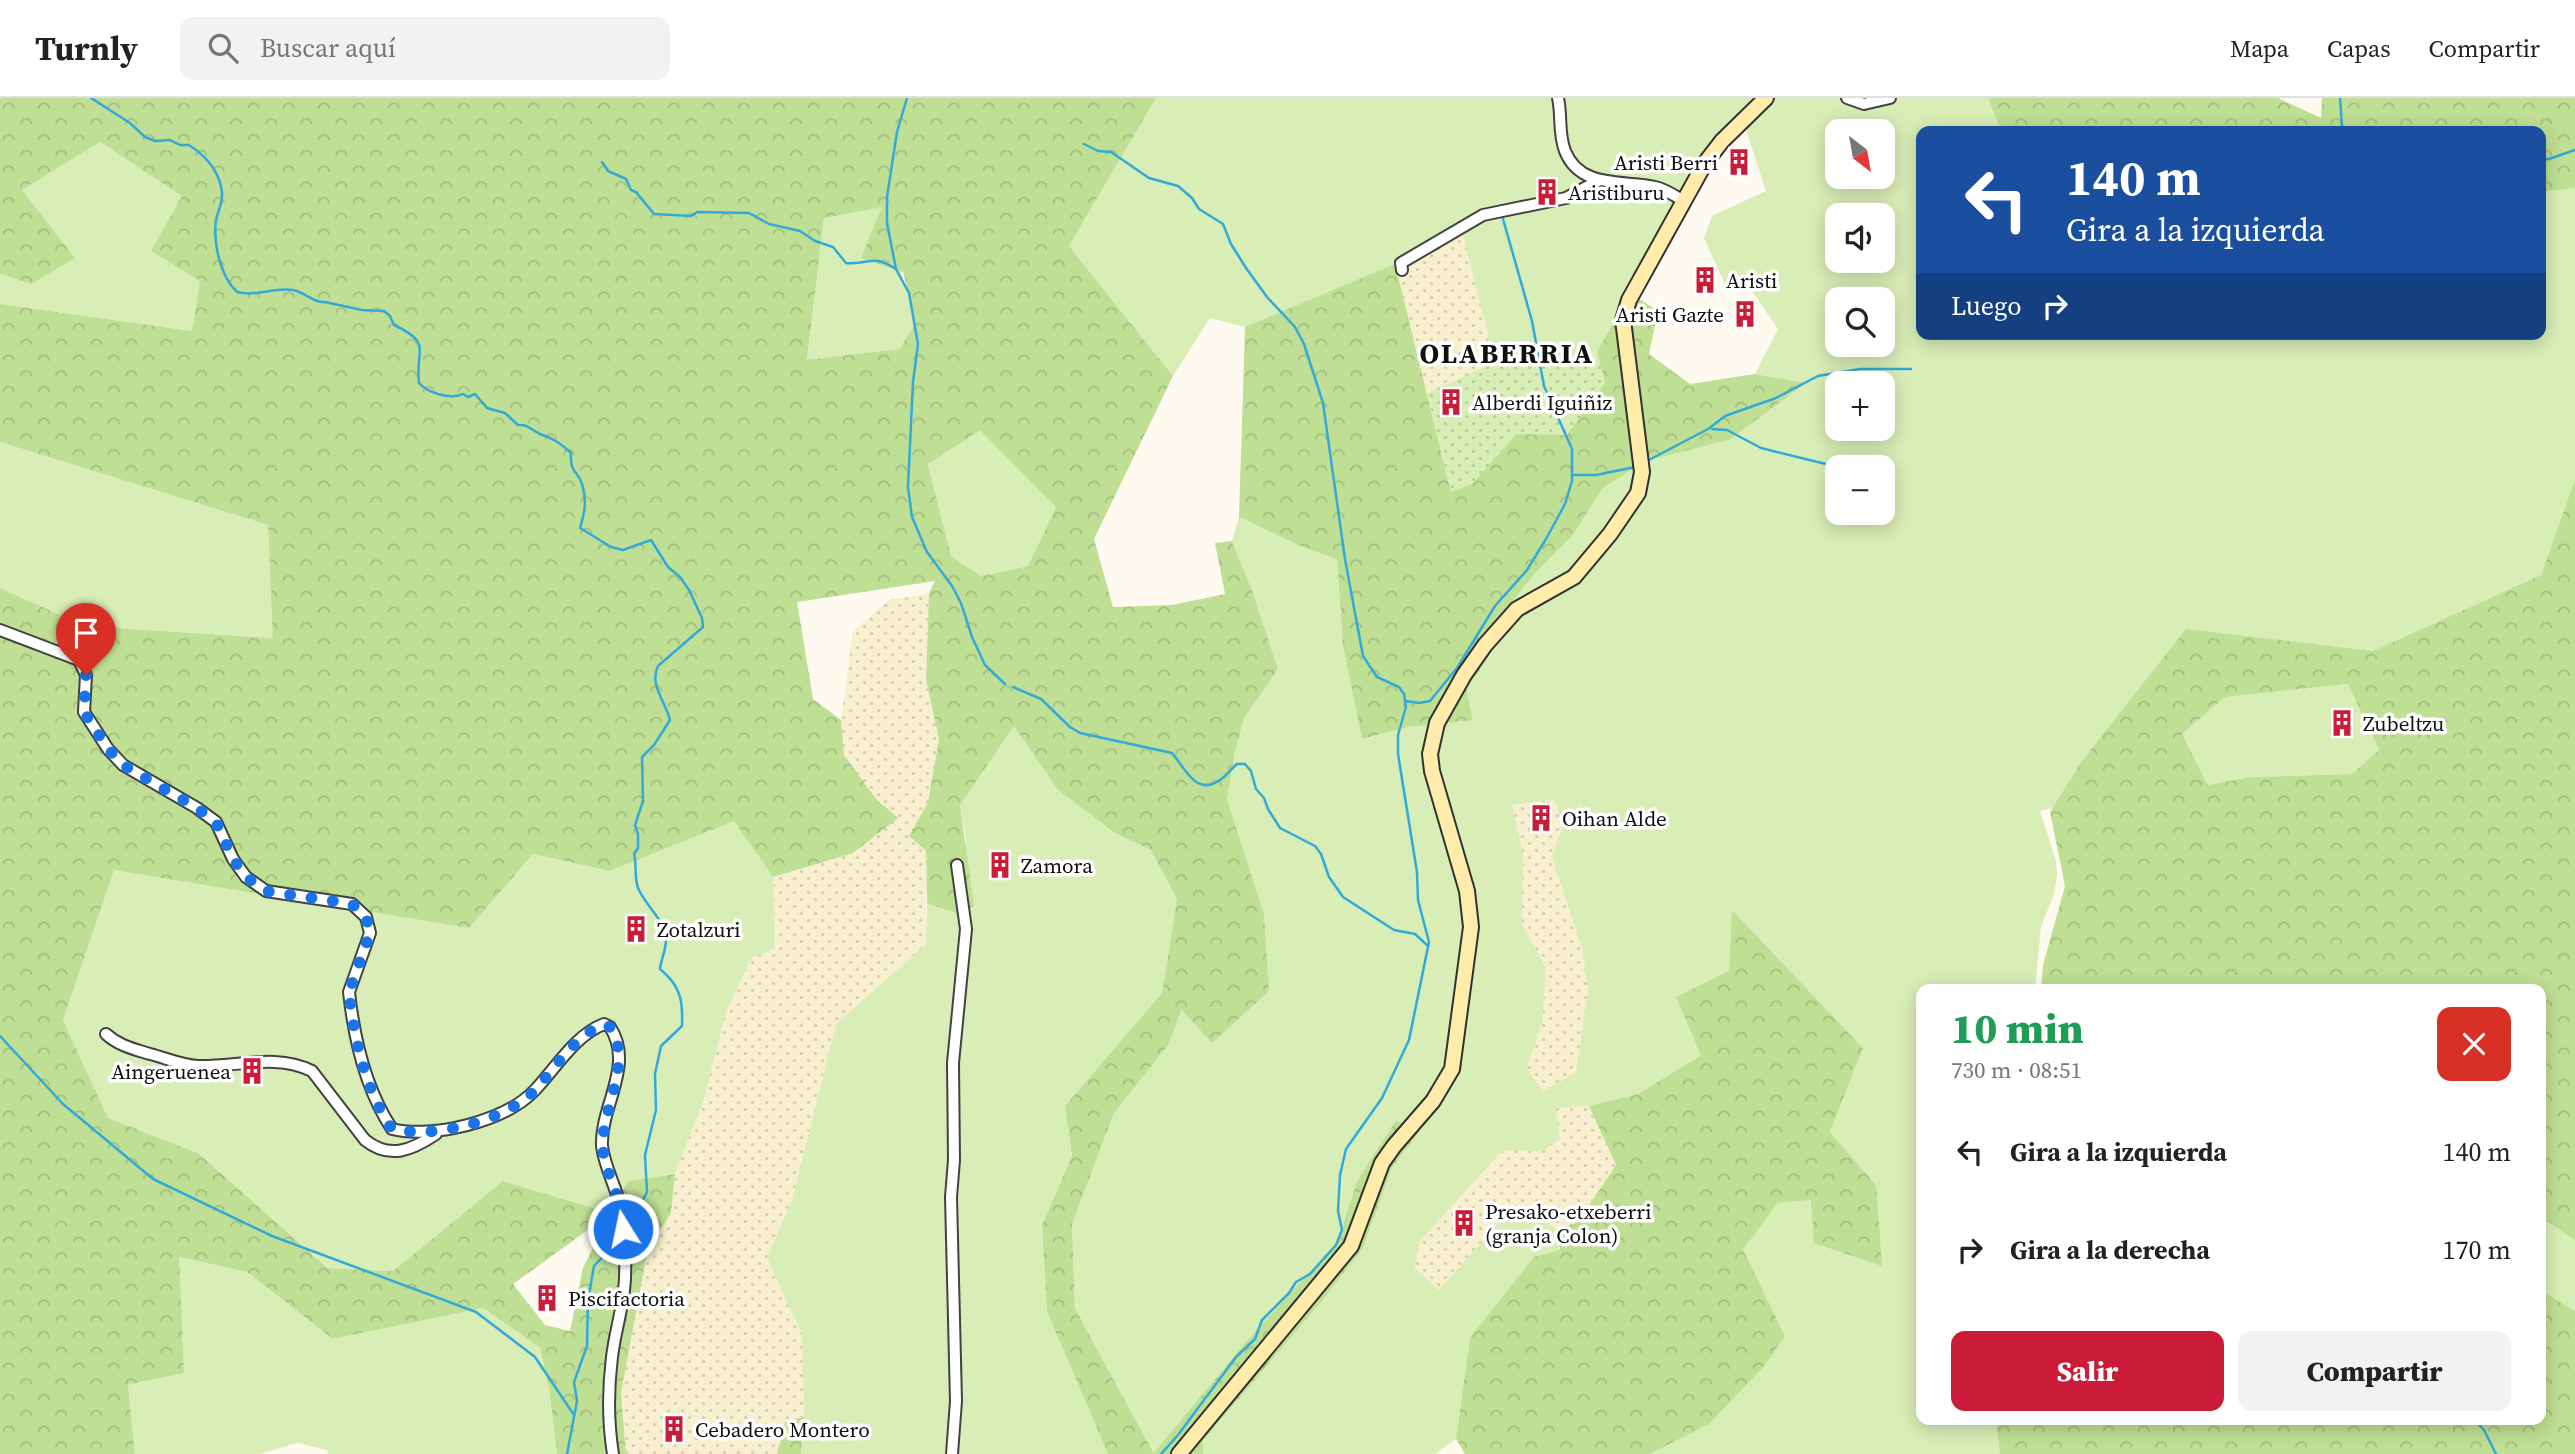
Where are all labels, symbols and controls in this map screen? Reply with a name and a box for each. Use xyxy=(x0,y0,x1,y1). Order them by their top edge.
search box xyxy=(180,17,670,80)
text: Turnly xyxy=(35,26,138,71)
icon: search xyxy=(204,29,242,67)
text: Buscar aquí xyxy=(260,30,396,66)
text: Mapa xyxy=(2230,32,2289,65)
text: Capas xyxy=(2327,32,2391,65)
text: Compartir xyxy=(2429,32,2540,65)
north arrow xyxy=(1825,119,1895,189)
map controls xyxy=(1825,119,1895,525)
text: 140 m xyxy=(2066,144,2201,211)
building icon: Aristi Berri xyxy=(1724,147,1754,177)
place label: Aristi Berri xyxy=(1614,148,1718,177)
icon: left xyxy=(1951,154,2042,245)
building icon: Aristiburu xyxy=(1532,177,1562,207)
place label: Aristiburu xyxy=(1568,178,1665,207)
button: sound xyxy=(1825,203,1895,273)
text: Gira a la izquierda xyxy=(2066,208,2325,252)
building icon: Aristi xyxy=(1690,265,1720,295)
place label: Aristi xyxy=(1726,266,1777,295)
button: search xyxy=(1825,287,1895,357)
icon: right xyxy=(2036,287,2074,325)
text: Luego xyxy=(1951,288,2022,324)
building icon: Aristi Gazte xyxy=(1730,299,1760,329)
place label: Aristi Gazte xyxy=(1616,300,1724,329)
district label: OLABERRIA xyxy=(1420,334,1594,372)
button: + xyxy=(1825,371,1895,441)
building icon: Alberdi Iguiñiz xyxy=(1436,387,1466,417)
place label: Alberdi Iguiñiz xyxy=(1472,388,1612,417)
button: − xyxy=(1825,455,1895,525)
pin xyxy=(56,603,116,675)
icon: arrive xyxy=(67,614,105,652)
building icon: Zubeltzu xyxy=(2327,708,2357,738)
place label: Zubeltzu xyxy=(2363,709,2444,738)
building icon: Oihan Alde xyxy=(1526,803,1556,833)
place label: Oihan Alde xyxy=(1562,804,1667,833)
building icon: Zamora xyxy=(985,850,1015,880)
place label: Zamora xyxy=(1021,851,1093,880)
building icon: Zotalzuri xyxy=(621,914,651,944)
place label: Zotalzuri xyxy=(657,915,741,944)
text: 10 min xyxy=(1951,999,2084,1057)
button: close xyxy=(2437,1007,2511,1081)
text: 730 m · 08:51 xyxy=(1951,1054,2082,1086)
building icon: Aingeruenea xyxy=(237,1056,267,1086)
place label: Aingeruenea xyxy=(111,1057,231,1086)
icon: left xyxy=(1951,1133,1989,1171)
text: Gira a la izquierda xyxy=(2010,1134,2227,1170)
text: 140 m xyxy=(2443,1134,2511,1170)
position arrow xyxy=(586,1192,660,1266)
place label: Presako-etxeberri (granja Colon) xyxy=(1485,1197,1651,1250)
building icon: Presako-etxeberri (granja Colon) xyxy=(1449,1208,1479,1238)
icon: right xyxy=(1951,1231,1989,1269)
text: Gira a la derecha xyxy=(2010,1232,2210,1268)
text: 170 m xyxy=(2443,1232,2511,1268)
building icon: Piscifactoria xyxy=(532,1283,562,1313)
place label: Piscifactoria xyxy=(568,1284,685,1313)
button: Salir xyxy=(1951,1331,2224,1411)
button: Compartir xyxy=(2238,1331,2511,1411)
building icon: Cebadero Montero xyxy=(659,1414,689,1444)
place label: Cebadero Montero xyxy=(695,1415,870,1444)

